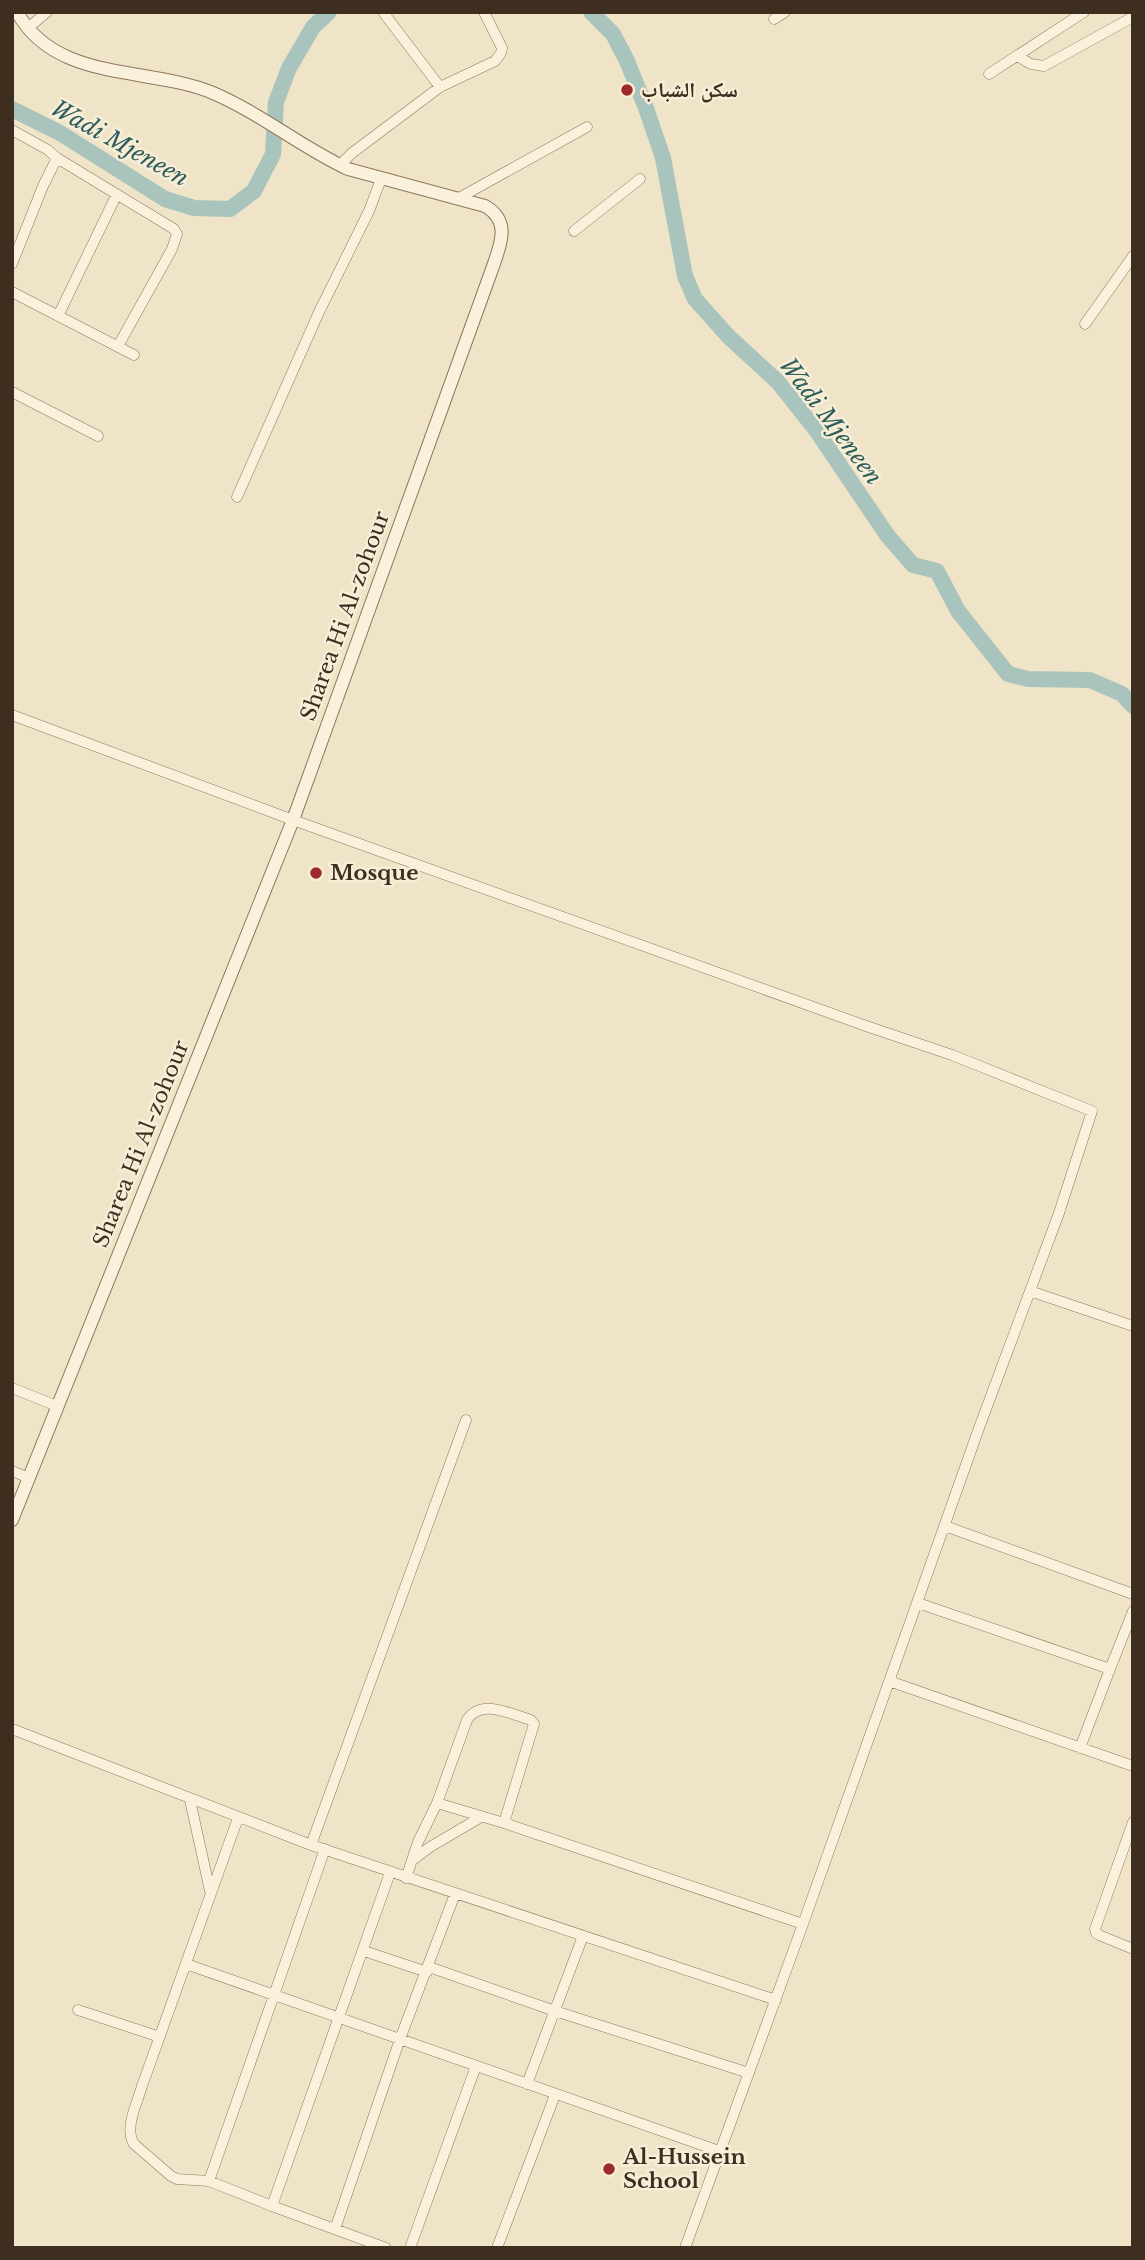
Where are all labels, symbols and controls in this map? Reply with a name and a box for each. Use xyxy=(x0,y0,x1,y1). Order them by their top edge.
place label: سكن الشباب xyxy=(641,77,738,103)
marker: سكن الشباب xyxy=(619,82,635,98)
water label: Wadi Mjeneen xyxy=(47,94,193,192)
water label: Wadi Mjeneen xyxy=(774,352,888,490)
street label: Sharea Hi Al-zohour xyxy=(295,508,395,724)
place label: Mosque xyxy=(330,860,419,886)
marker: Mosque xyxy=(308,865,324,881)
street label: Sharea Hi Al-zohour xyxy=(88,1037,194,1251)
place label: Al-Hussein School xyxy=(622,2144,746,2194)
marker: Al-Hussein School xyxy=(601,2161,617,2177)

